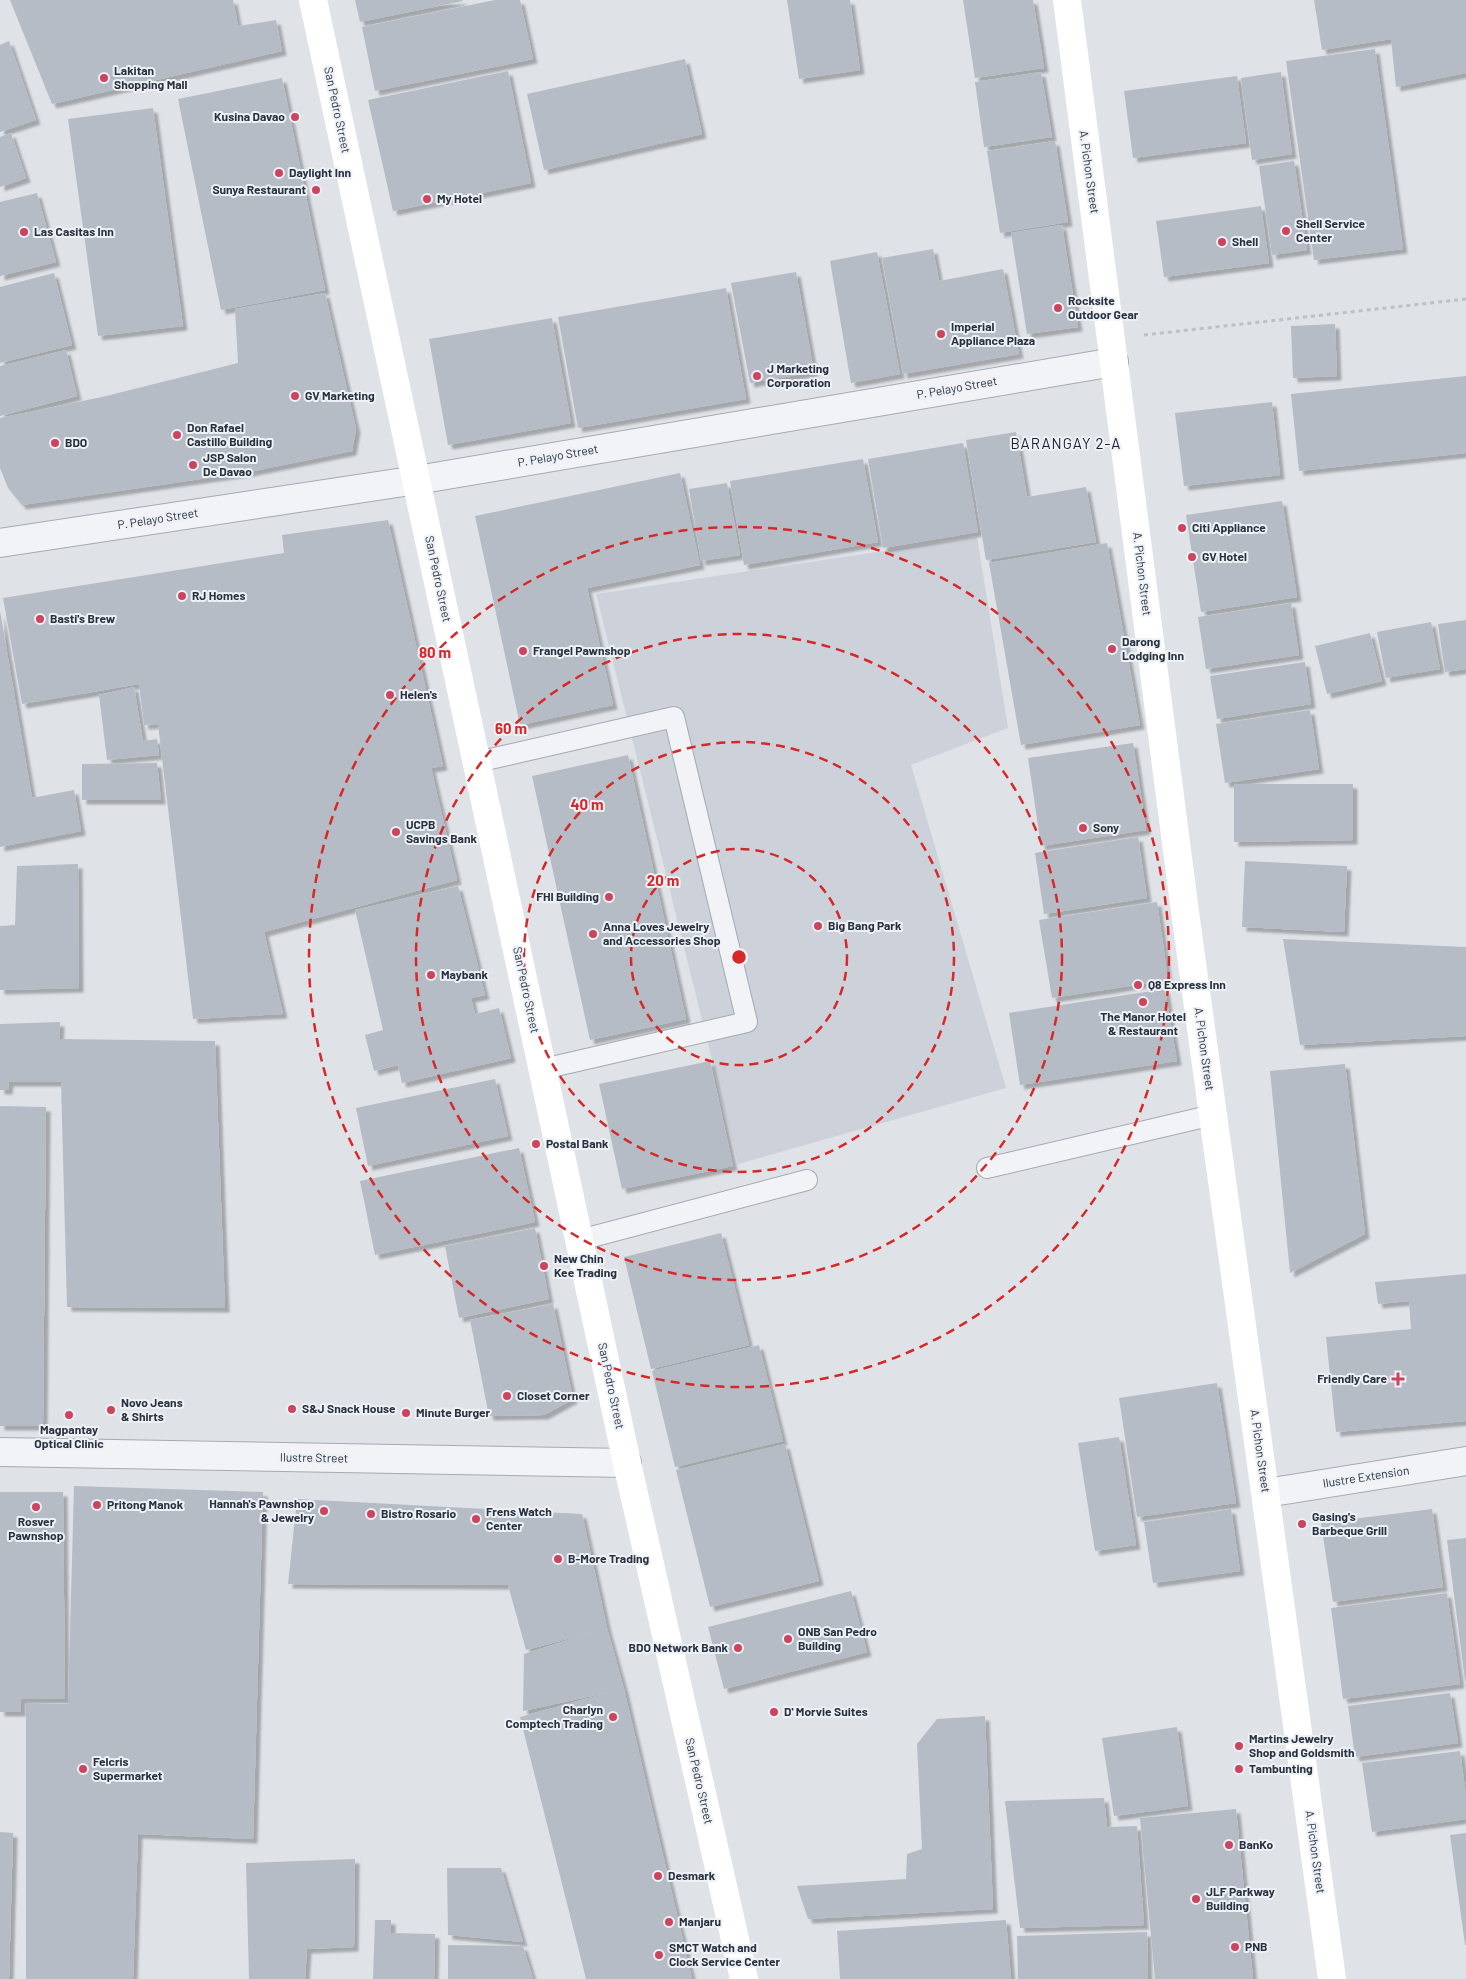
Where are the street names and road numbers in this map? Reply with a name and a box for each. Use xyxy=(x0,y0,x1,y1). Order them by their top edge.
street label: San Pedro Street xyxy=(322,65,354,154)
street label: A. Pichon Street xyxy=(1077,129,1103,214)
street label: P. Pelayo Street xyxy=(915,373,998,401)
street label: P. Pelayo Street xyxy=(516,441,599,469)
street label: P. Pelayo Street xyxy=(116,505,199,531)
street label: A. Pichon Street xyxy=(1131,531,1155,616)
street label: San Pedro Street xyxy=(423,534,455,623)
street label: San Pedro Street xyxy=(511,945,543,1034)
street label: A. Pichon Street xyxy=(1192,1006,1218,1091)
street label: San Pedro Street xyxy=(596,1341,628,1430)
street label: A. Pichon Street xyxy=(1248,1408,1274,1493)
street label: Ilustre Street xyxy=(280,1449,348,1465)
street label: Ilustre Extension xyxy=(1322,1462,1410,1490)
street label: San Pedro Street xyxy=(683,1736,717,1825)
street label: A. Pichon Street xyxy=(1303,1809,1329,1894)

